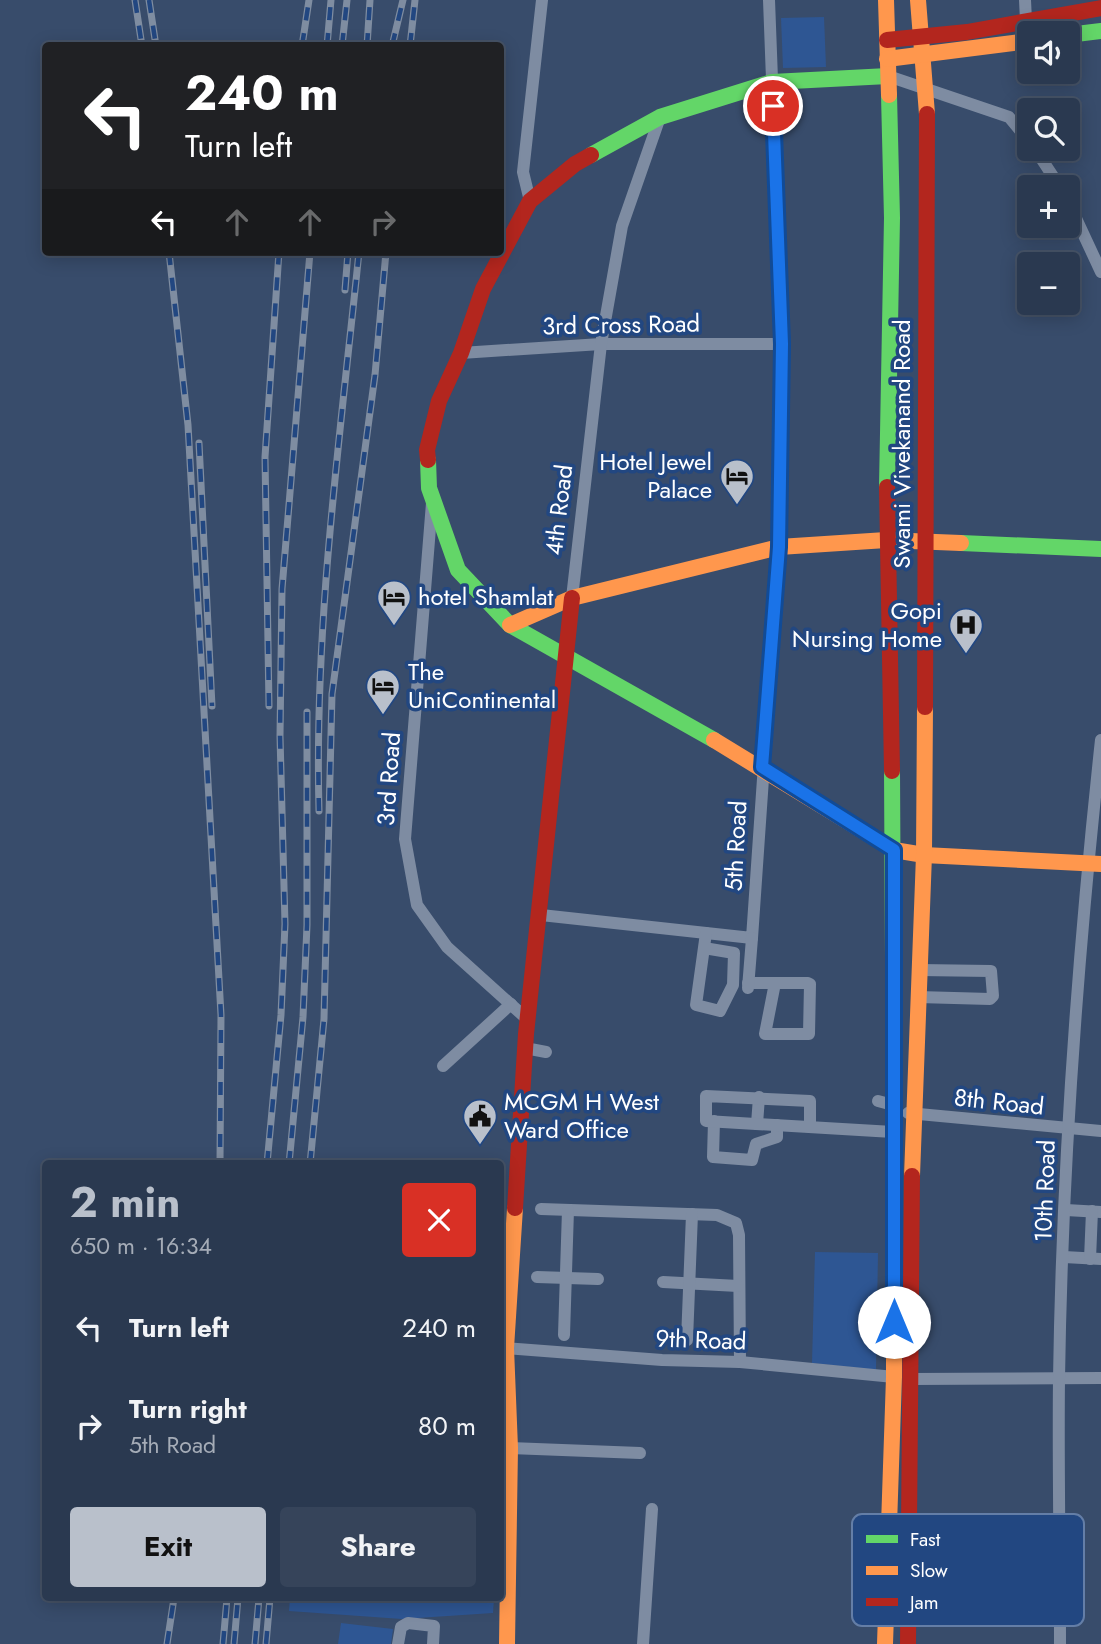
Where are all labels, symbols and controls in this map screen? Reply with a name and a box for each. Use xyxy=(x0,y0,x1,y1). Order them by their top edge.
map controls xyxy=(1017,21,1080,315)
button: sound xyxy=(1017,21,1080,84)
text: 240 m xyxy=(185,58,339,128)
icon: left xyxy=(70,70,161,161)
pin xyxy=(743,76,803,136)
icon: arrive xyxy=(754,87,792,125)
button: search xyxy=(1017,98,1080,161)
text: Turn left xyxy=(185,123,292,169)
button: + xyxy=(1017,175,1080,238)
icon: left xyxy=(145,203,183,241)
icon: ahead xyxy=(218,203,256,241)
icon: ahead xyxy=(291,203,329,241)
icon: right xyxy=(364,203,402,241)
button: − xyxy=(1017,252,1080,315)
street label: 3rd Cross Road xyxy=(542,306,700,343)
street label: Swami Vivekanand Road xyxy=(884,319,919,569)
place label: Hotel Jewel Palace xyxy=(599,444,712,507)
hotel icon: Hotel Jewel Palace xyxy=(718,457,756,506)
street label: 4th Road xyxy=(536,462,581,557)
hotel icon: hotel Shamlat xyxy=(375,578,413,627)
place label: hotel Shamlat xyxy=(418,579,554,614)
place label: Gopi Nursing Home xyxy=(792,593,942,656)
hospital icon: Gopi Nursing Home xyxy=(947,606,985,655)
place label: The UniContinental xyxy=(408,654,556,717)
hotel icon: The UniContinental xyxy=(364,667,402,716)
street label: 3rd Road xyxy=(368,731,409,827)
street label: 5th Road xyxy=(716,800,755,892)
street label: 8th Road xyxy=(952,1079,1046,1124)
place label: MCGM H West Ward Office xyxy=(504,1084,659,1147)
public building icon: MCGM H West Ward Office xyxy=(461,1097,499,1146)
street label: 10th Road xyxy=(1025,1139,1064,1243)
text: 2 min xyxy=(70,1172,180,1233)
button: close xyxy=(402,1183,476,1257)
text: 650 m · 16:34 xyxy=(70,1229,212,1263)
position arrow xyxy=(857,1285,931,1359)
icon: left xyxy=(70,1309,108,1347)
text: Turn left xyxy=(129,1309,229,1347)
text: 240 m xyxy=(402,1309,476,1347)
street label: 9th Road xyxy=(655,1320,747,1359)
text: Turn right xyxy=(129,1390,247,1428)
icon: right xyxy=(70,1407,108,1445)
text: 80 m xyxy=(418,1407,476,1445)
text: 5th Road xyxy=(129,1428,216,1462)
button: Exit xyxy=(70,1507,266,1587)
button: Share xyxy=(280,1507,476,1587)
legend xyxy=(852,1514,1084,1626)
text: Fast xyxy=(910,1526,941,1553)
text: Slow xyxy=(910,1557,948,1584)
text: Jam xyxy=(907,1589,939,1616)

